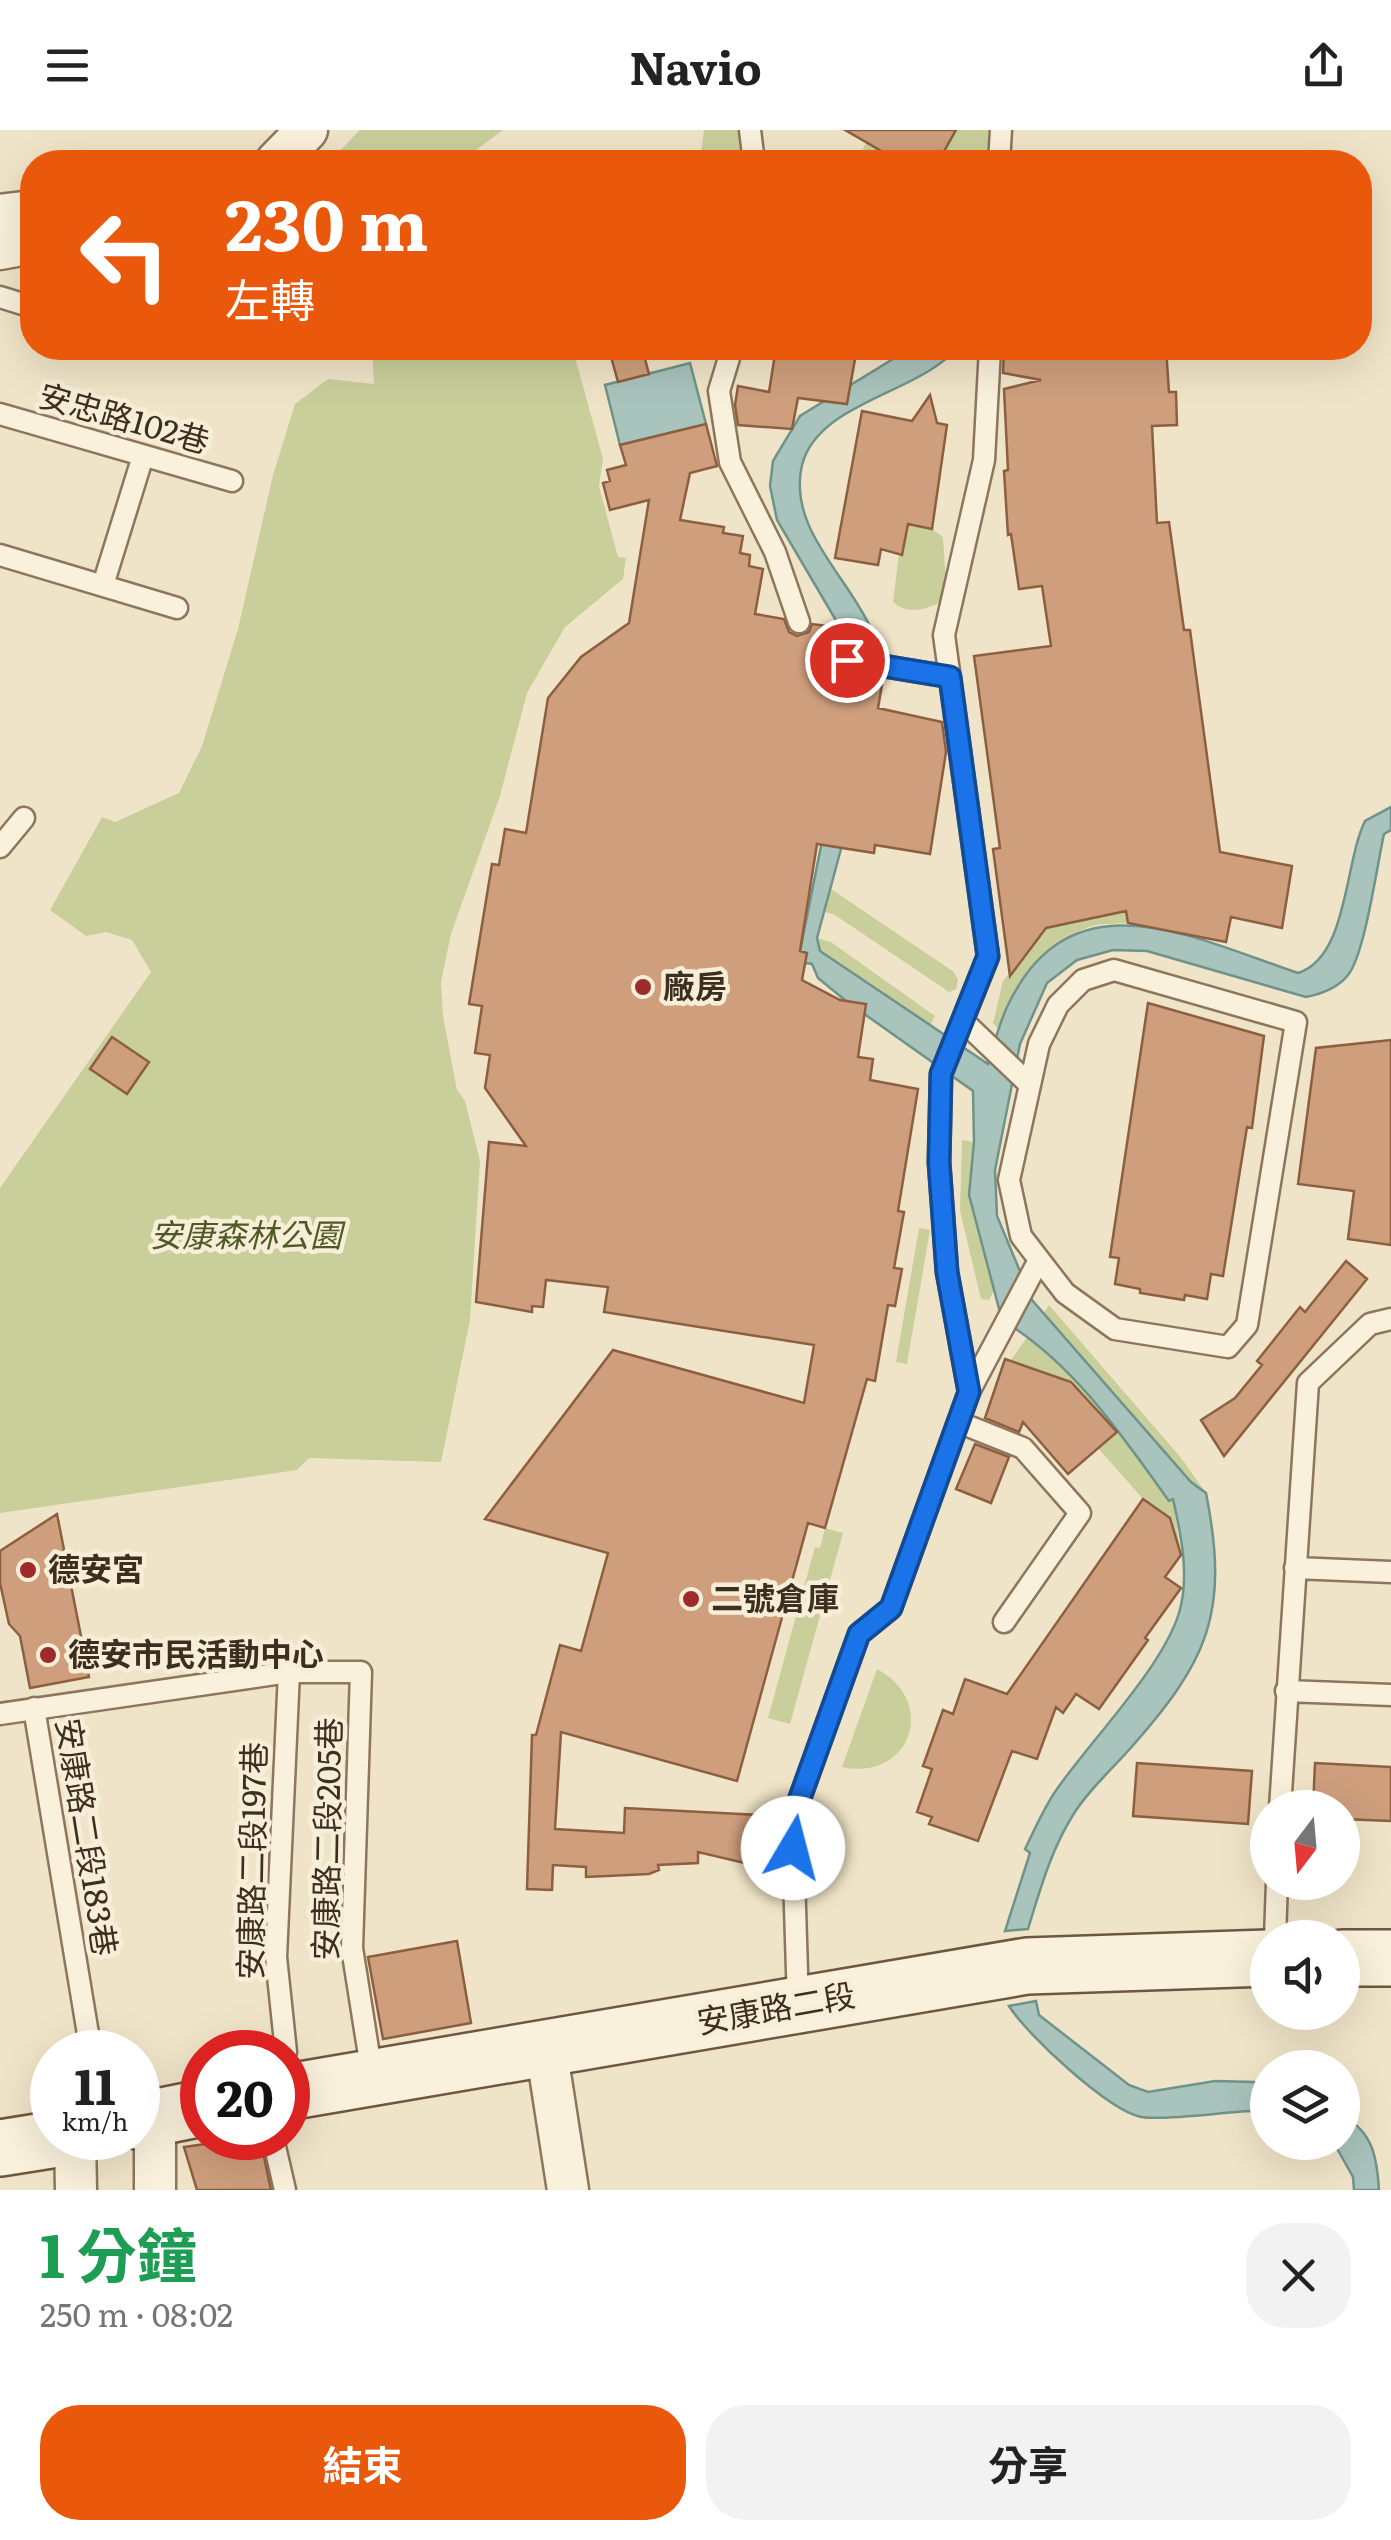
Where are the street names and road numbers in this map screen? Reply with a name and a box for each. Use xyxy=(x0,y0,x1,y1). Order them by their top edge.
street label: 安忠路102巷 xyxy=(34,369,216,463)
street label: 安康路二段183巷 xyxy=(46,1714,131,1959)
street label: 安康路二段205巷 xyxy=(299,1717,351,1961)
street label: 安康路二段197巷 xyxy=(224,1742,276,1980)
street label: 安康路二段 xyxy=(693,1969,858,2044)

